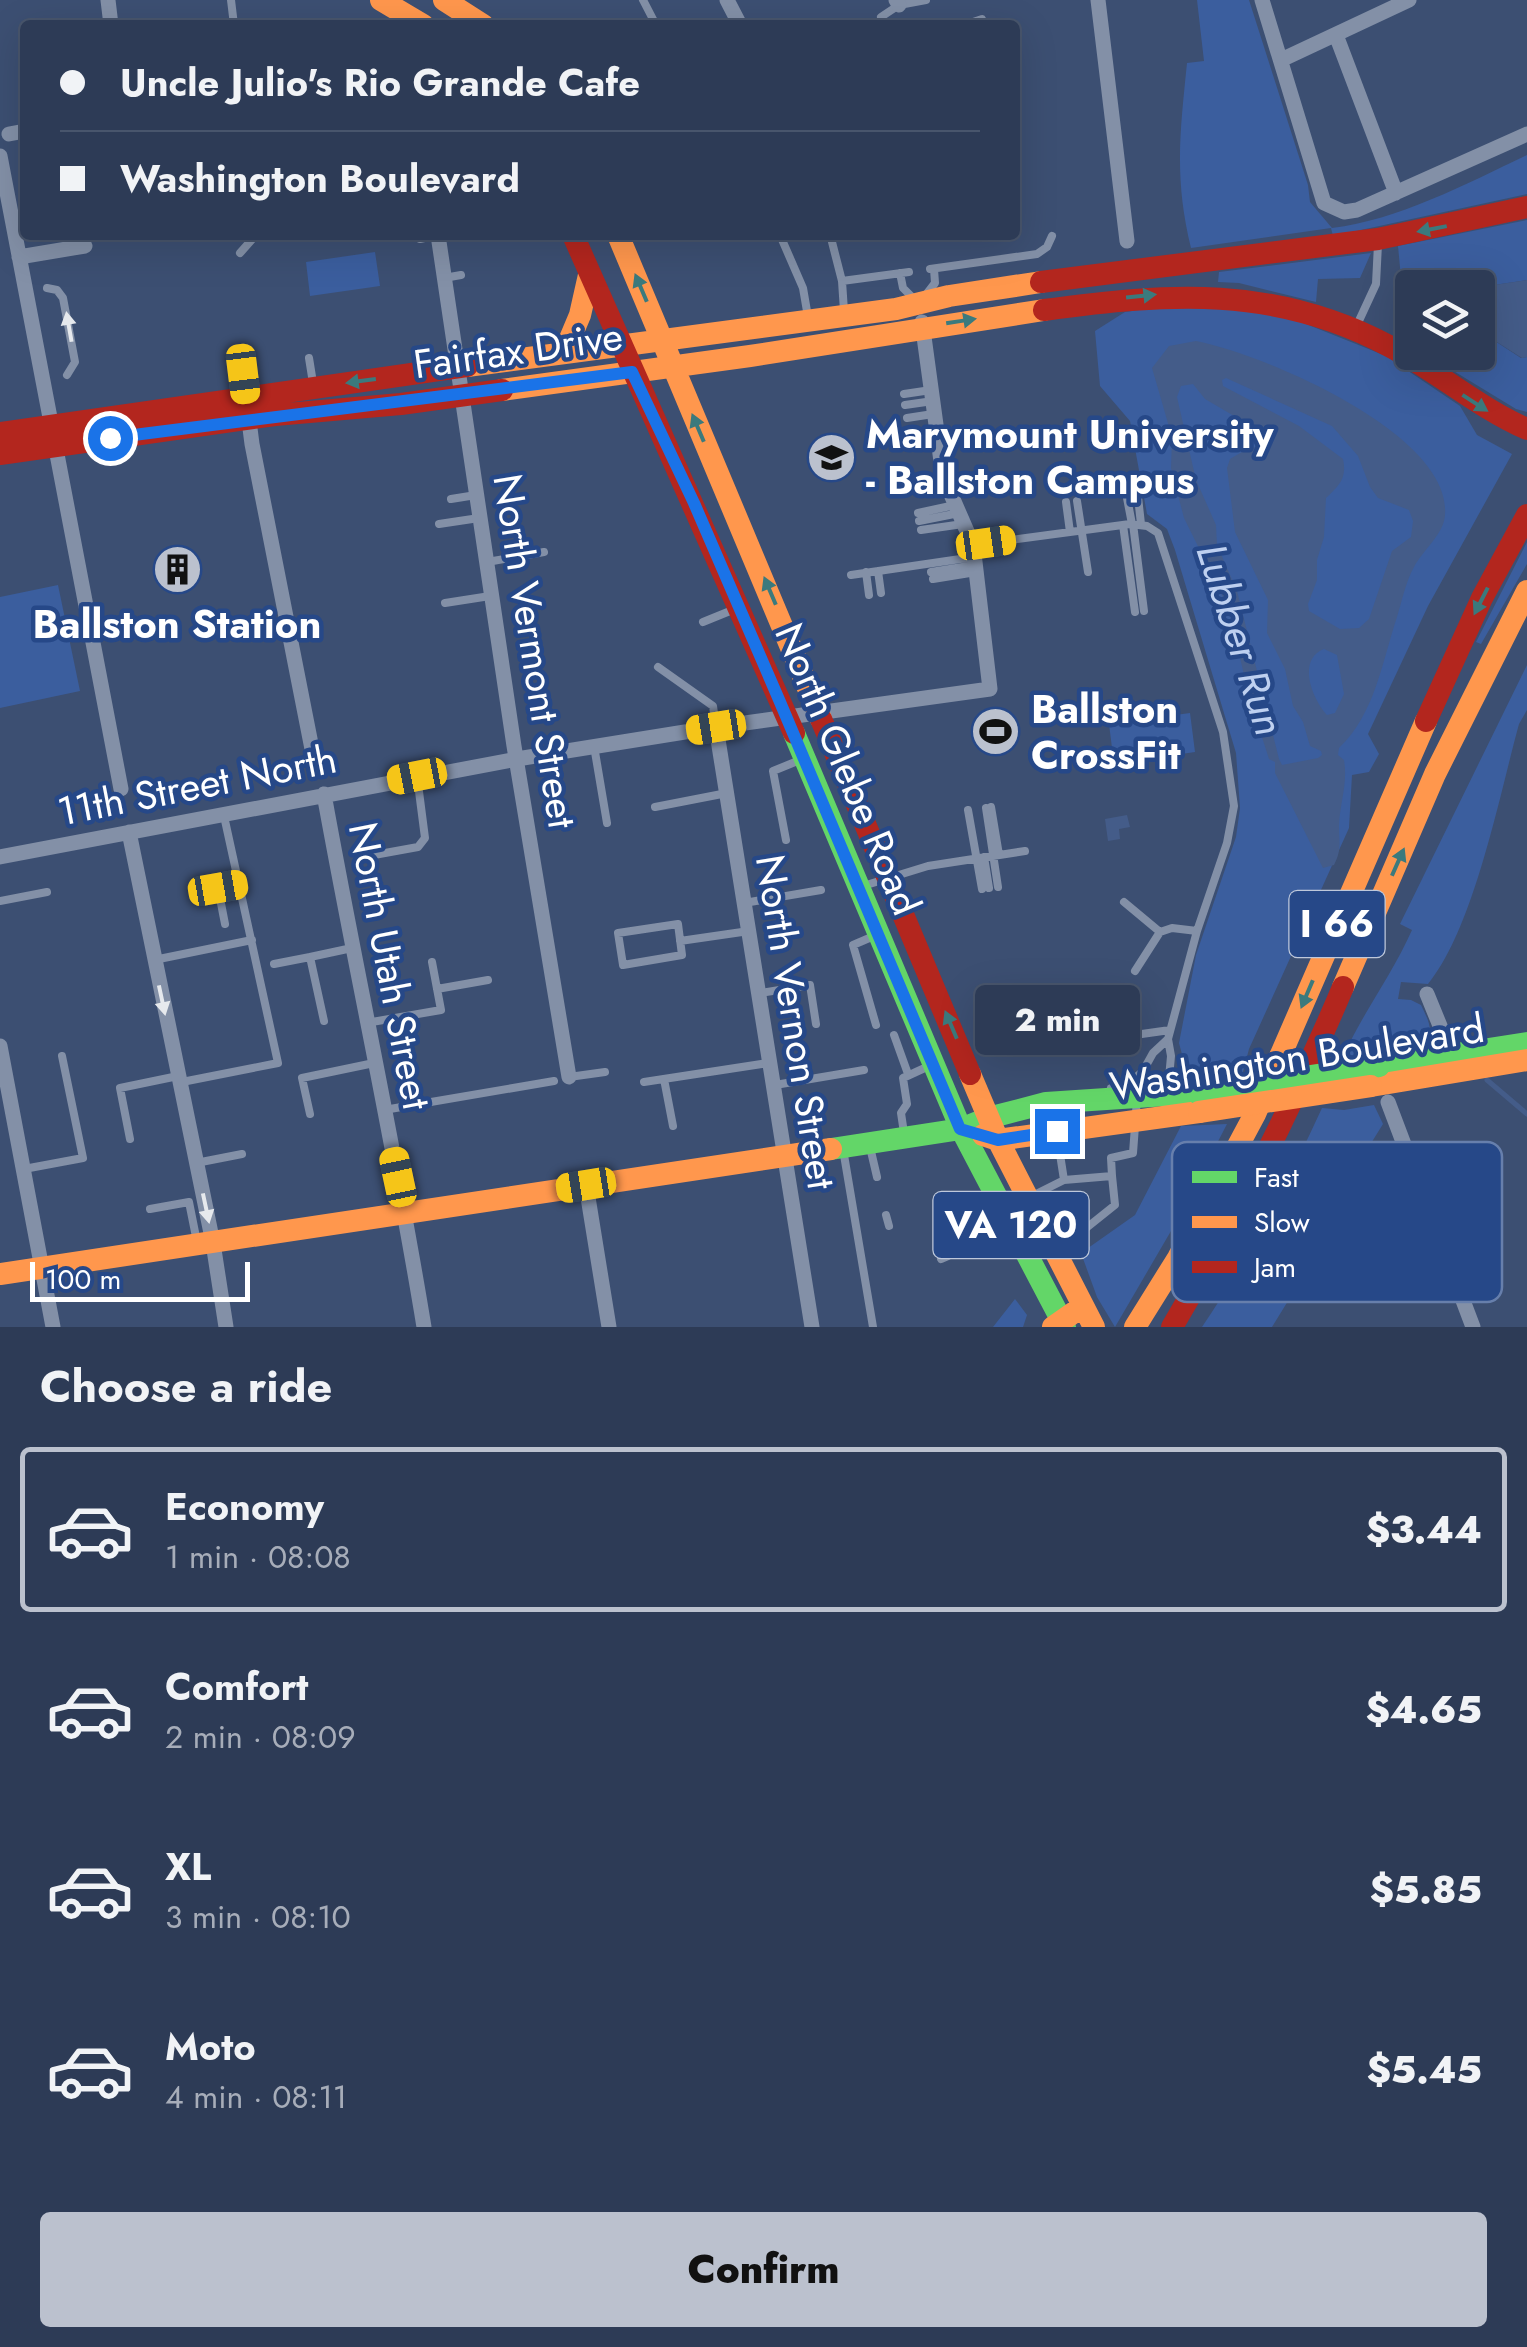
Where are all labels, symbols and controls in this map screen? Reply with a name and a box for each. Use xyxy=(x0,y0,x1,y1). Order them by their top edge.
text: Uncle Julio's Rio Grande Cafe xyxy=(120,55,640,110)
text: Washington Boulevard xyxy=(120,151,520,206)
one-way arrow xyxy=(1416,221,1447,237)
map controls xyxy=(1395,270,1495,370)
button: layers xyxy=(1395,270,1495,370)
one-way arrow xyxy=(633,273,649,303)
one-way arrow xyxy=(1126,288,1157,304)
street label: Fairfax Drive xyxy=(410,307,626,393)
one-way arrow xyxy=(60,311,76,342)
one-way arrow xyxy=(945,313,977,329)
car xyxy=(224,342,262,406)
one-way arrow xyxy=(345,373,377,389)
one-way arrow xyxy=(1461,393,1489,411)
place label: Marymount University - Ballston Campus xyxy=(866,405,1275,509)
one-way arrow xyxy=(690,413,706,443)
route start xyxy=(88,416,133,461)
school or university icon: Marymount University - Ballston Campus xyxy=(805,431,857,483)
street label: North Vermont Street xyxy=(478,470,592,833)
car xyxy=(954,524,1018,562)
water label: Lubber Run xyxy=(1181,535,1300,743)
building icon: Ballston Station xyxy=(151,543,203,595)
one-way arrow xyxy=(762,576,778,606)
one-way arrow xyxy=(1473,587,1490,616)
place label: Ballston Station xyxy=(33,595,321,653)
street label: North Glebe Road xyxy=(760,614,936,924)
place label: Ballston CrossFit xyxy=(1031,680,1181,784)
sports icon: Ballston CrossFit xyxy=(970,706,1022,758)
car xyxy=(684,707,748,747)
street label: 11th Street North xyxy=(52,730,342,840)
car xyxy=(385,756,449,796)
street label: North Utah Street xyxy=(334,817,446,1115)
one-way arrow xyxy=(1390,847,1406,877)
street label: North Vernon Street xyxy=(741,851,851,1194)
car xyxy=(186,868,250,908)
road number: I 66 xyxy=(1290,891,1384,957)
one-way arrow xyxy=(1299,979,1315,1009)
one-way arrow xyxy=(155,985,171,1016)
callout: 2 min xyxy=(974,986,1140,1056)
text: 2 min xyxy=(1015,997,1100,1043)
street label: Washington Boulevard xyxy=(1106,999,1488,1115)
one-way arrow xyxy=(943,1010,959,1040)
route end xyxy=(1035,1109,1080,1154)
legend xyxy=(1172,1142,1502,1302)
car xyxy=(377,1145,419,1209)
text: Fast xyxy=(1254,1157,1299,1198)
car xyxy=(554,1165,618,1205)
road number: VA 120 xyxy=(934,1192,1088,1258)
one-way arrow xyxy=(198,1193,214,1224)
text: Slow xyxy=(1254,1202,1310,1243)
text: Jam xyxy=(1250,1247,1296,1288)
scale bar xyxy=(30,1257,250,1302)
text: 100 m xyxy=(45,1259,121,1300)
text: Choose a ride xyxy=(40,1354,332,1419)
text: Economy xyxy=(165,1479,324,1534)
icon: car xyxy=(45,1485,135,1575)
text: $3.44 xyxy=(1366,1502,1482,1557)
text: 1 min · 08:08 xyxy=(165,1534,351,1580)
text: Comfort xyxy=(165,1659,308,1714)
icon: car xyxy=(45,1665,135,1755)
text: $4.65 xyxy=(1366,1682,1482,1737)
text: 2 min · 08:09 xyxy=(165,1714,356,1760)
text: XL xyxy=(165,1839,211,1894)
icon: car xyxy=(45,1845,135,1935)
text: $5.85 xyxy=(1370,1862,1482,1917)
text: 3 min · 08:10 xyxy=(165,1894,351,1940)
text: Moto xyxy=(165,2019,256,2074)
icon: car xyxy=(45,2025,135,2115)
text: $5.45 xyxy=(1367,2042,1482,2097)
text: 4 min · 08:11 xyxy=(165,2074,347,2120)
button: Confirm xyxy=(40,2212,1487,2327)

